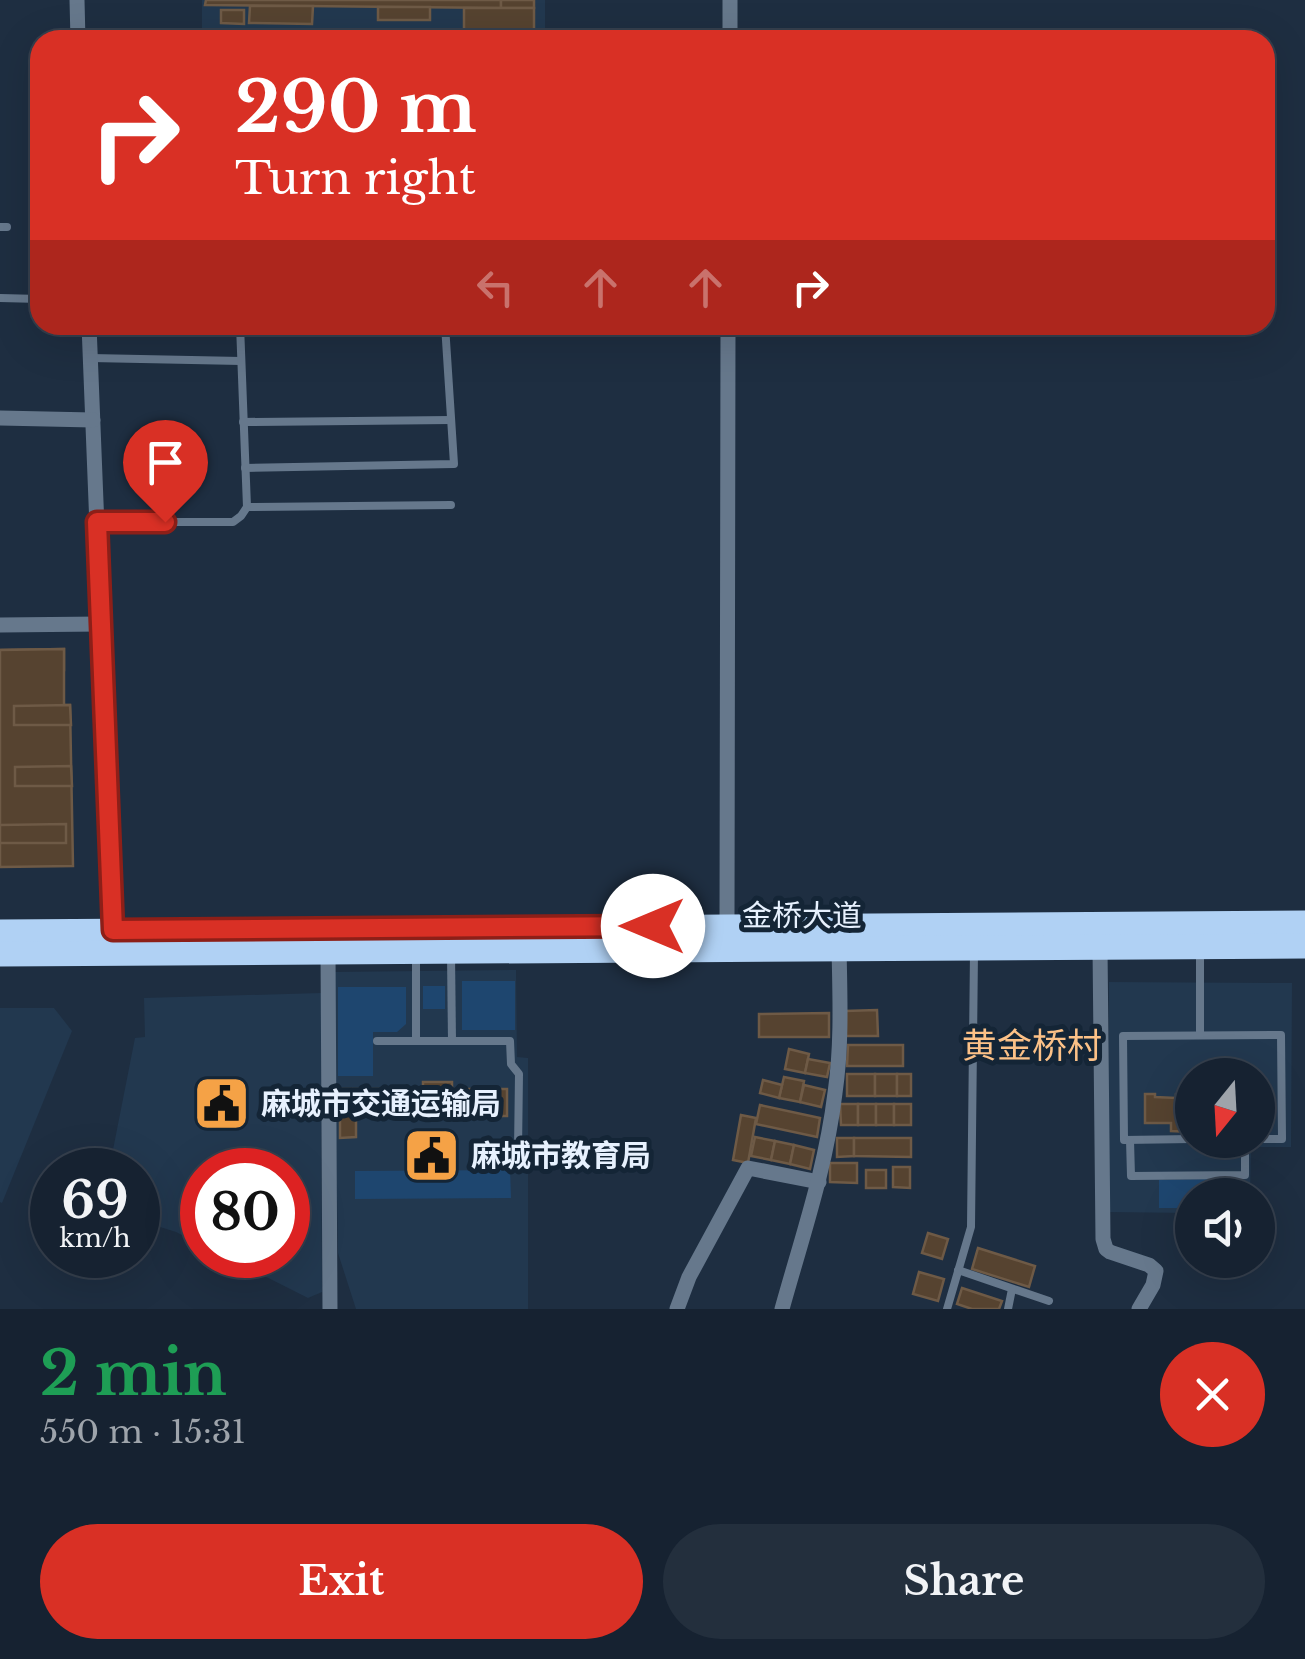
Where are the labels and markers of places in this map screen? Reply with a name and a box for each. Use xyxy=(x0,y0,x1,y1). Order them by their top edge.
pin xyxy=(123,420,208,523)
public building icon: 麻城市交通运输局 xyxy=(192,1074,252,1134)
place label: 麻城市交通运输局 xyxy=(261,1085,501,1122)
public building icon: 麻城市教育局 xyxy=(402,1126,462,1186)
place label: 麻城市教育局 xyxy=(471,1137,651,1174)

